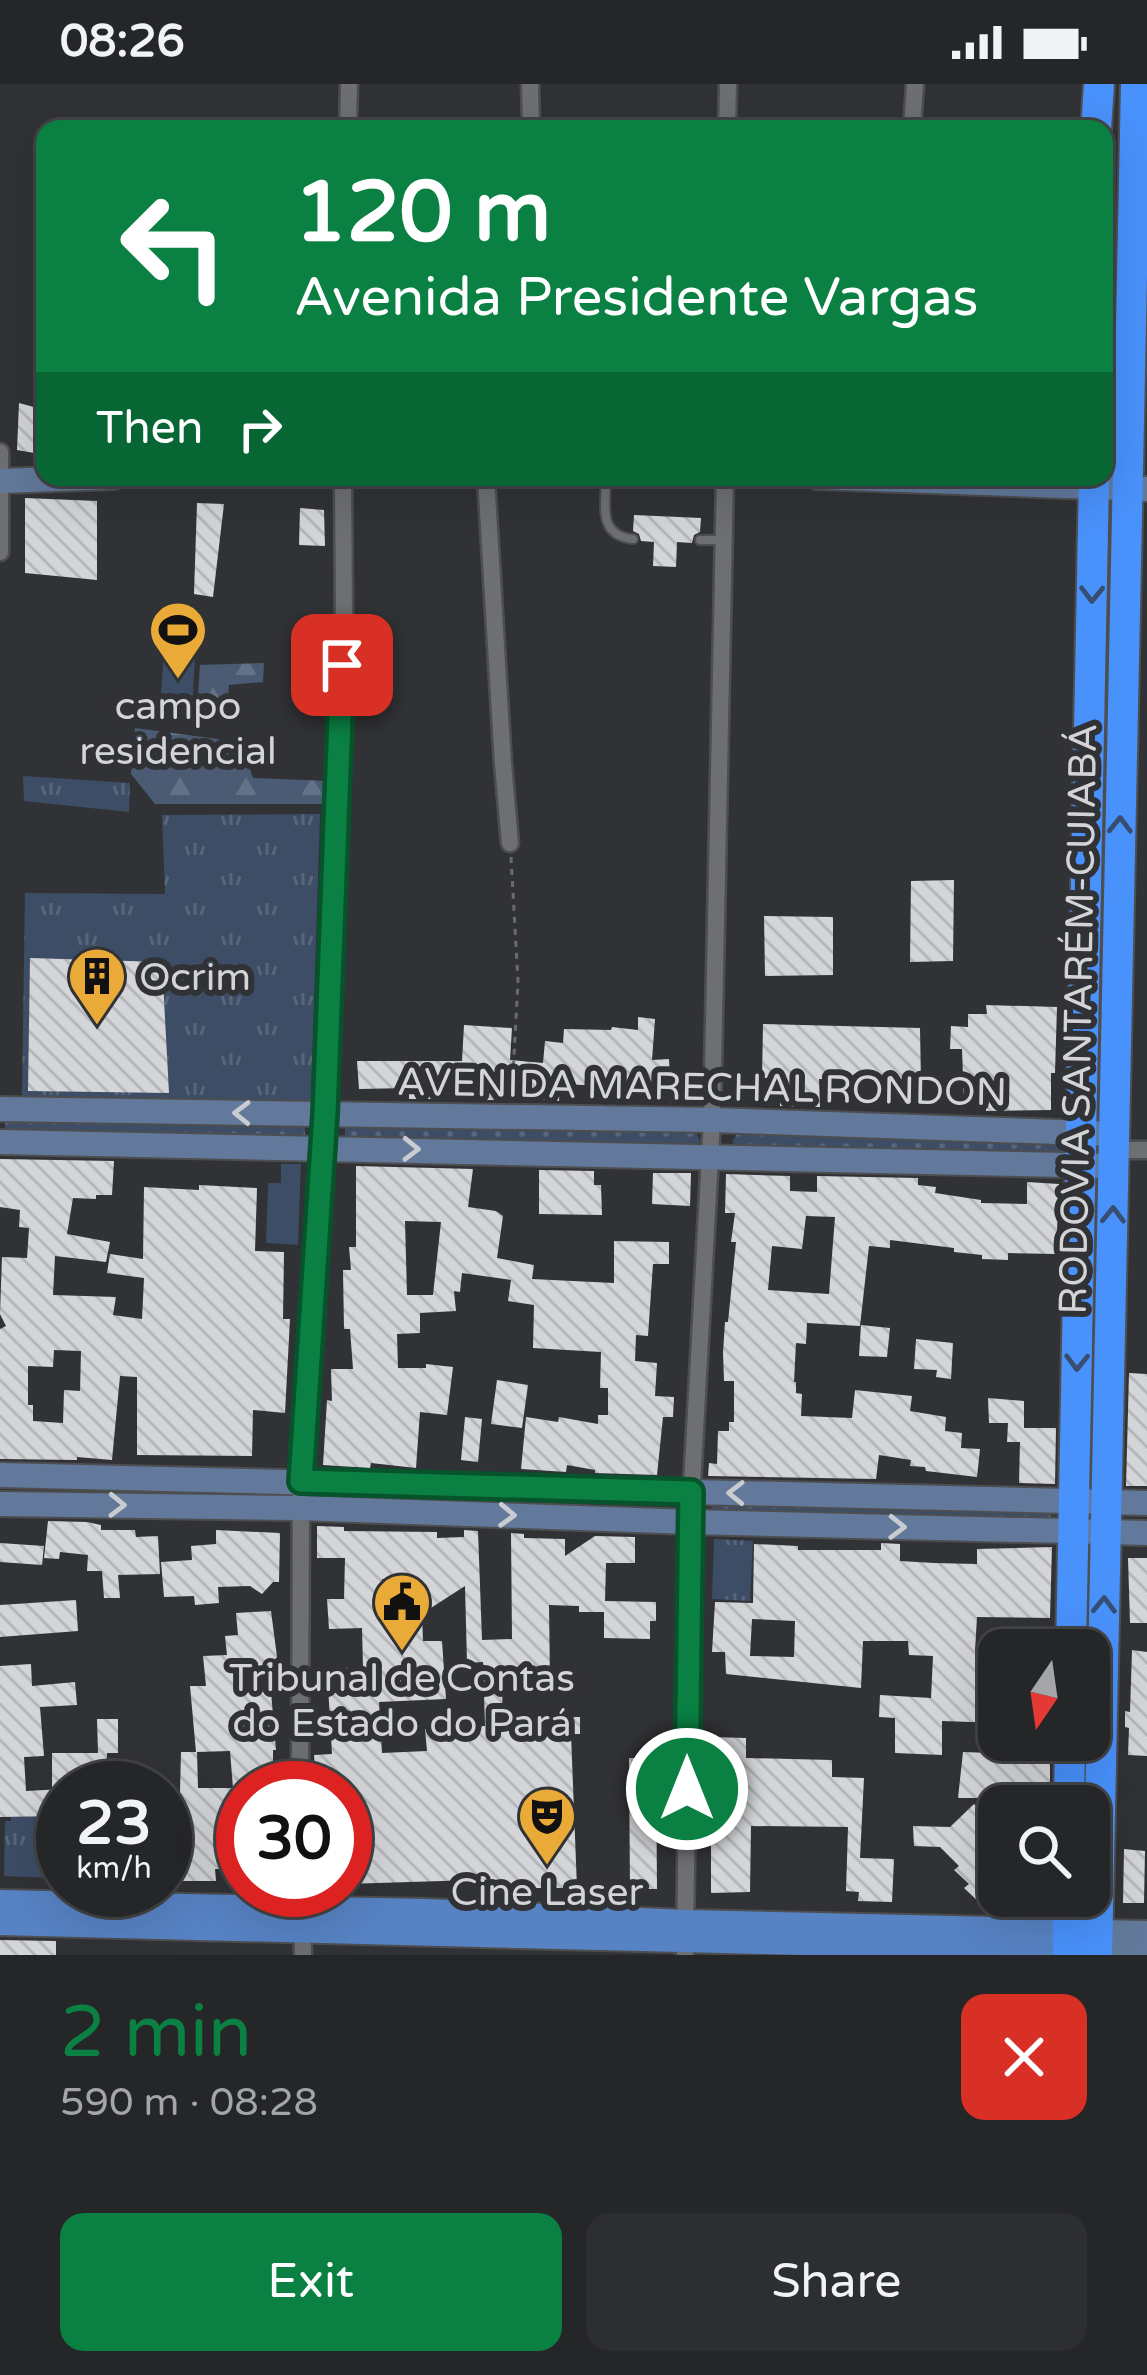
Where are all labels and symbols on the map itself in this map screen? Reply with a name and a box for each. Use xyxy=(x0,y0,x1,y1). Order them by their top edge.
one-way arrow xyxy=(1079,586,1105,604)
sports icon: campo residencial xyxy=(147,599,209,681)
pin xyxy=(291,614,393,716)
place label: campo residencial xyxy=(79,683,277,775)
street label: RODOVIA SANTARÉM-CUIABÁ xyxy=(1050,723,1107,1315)
one-way arrow xyxy=(1107,815,1133,833)
building icon: Ocrim xyxy=(66,945,128,1027)
place label: Ocrim xyxy=(139,954,251,1001)
street label: AVENIDA MARECHAL RONDON xyxy=(397,1059,1007,1116)
one-way arrow xyxy=(232,1100,251,1126)
one-way arrow xyxy=(402,1135,421,1161)
one-way arrow xyxy=(1099,1205,1125,1224)
one-way arrow xyxy=(1065,1353,1091,1372)
one-way arrow xyxy=(726,1480,744,1506)
one-way arrow xyxy=(109,1492,127,1518)
one-way arrow xyxy=(498,1502,517,1528)
one-way arrow xyxy=(888,1513,907,1539)
public building icon: Tribunal de Contas do Estado do Pará xyxy=(371,1571,433,1653)
one-way arrow xyxy=(1091,1595,1117,1614)
north arrow xyxy=(978,1629,1110,1761)
place label: Tribunal de Contas do Estado do Pará xyxy=(229,1655,575,1747)
position arrow xyxy=(624,1726,750,1852)
speed limit sign: 30 xyxy=(216,1761,372,1917)
theatre icon: Cine Laser xyxy=(516,1785,578,1867)
place label: Cine Laser xyxy=(451,1869,644,1916)

